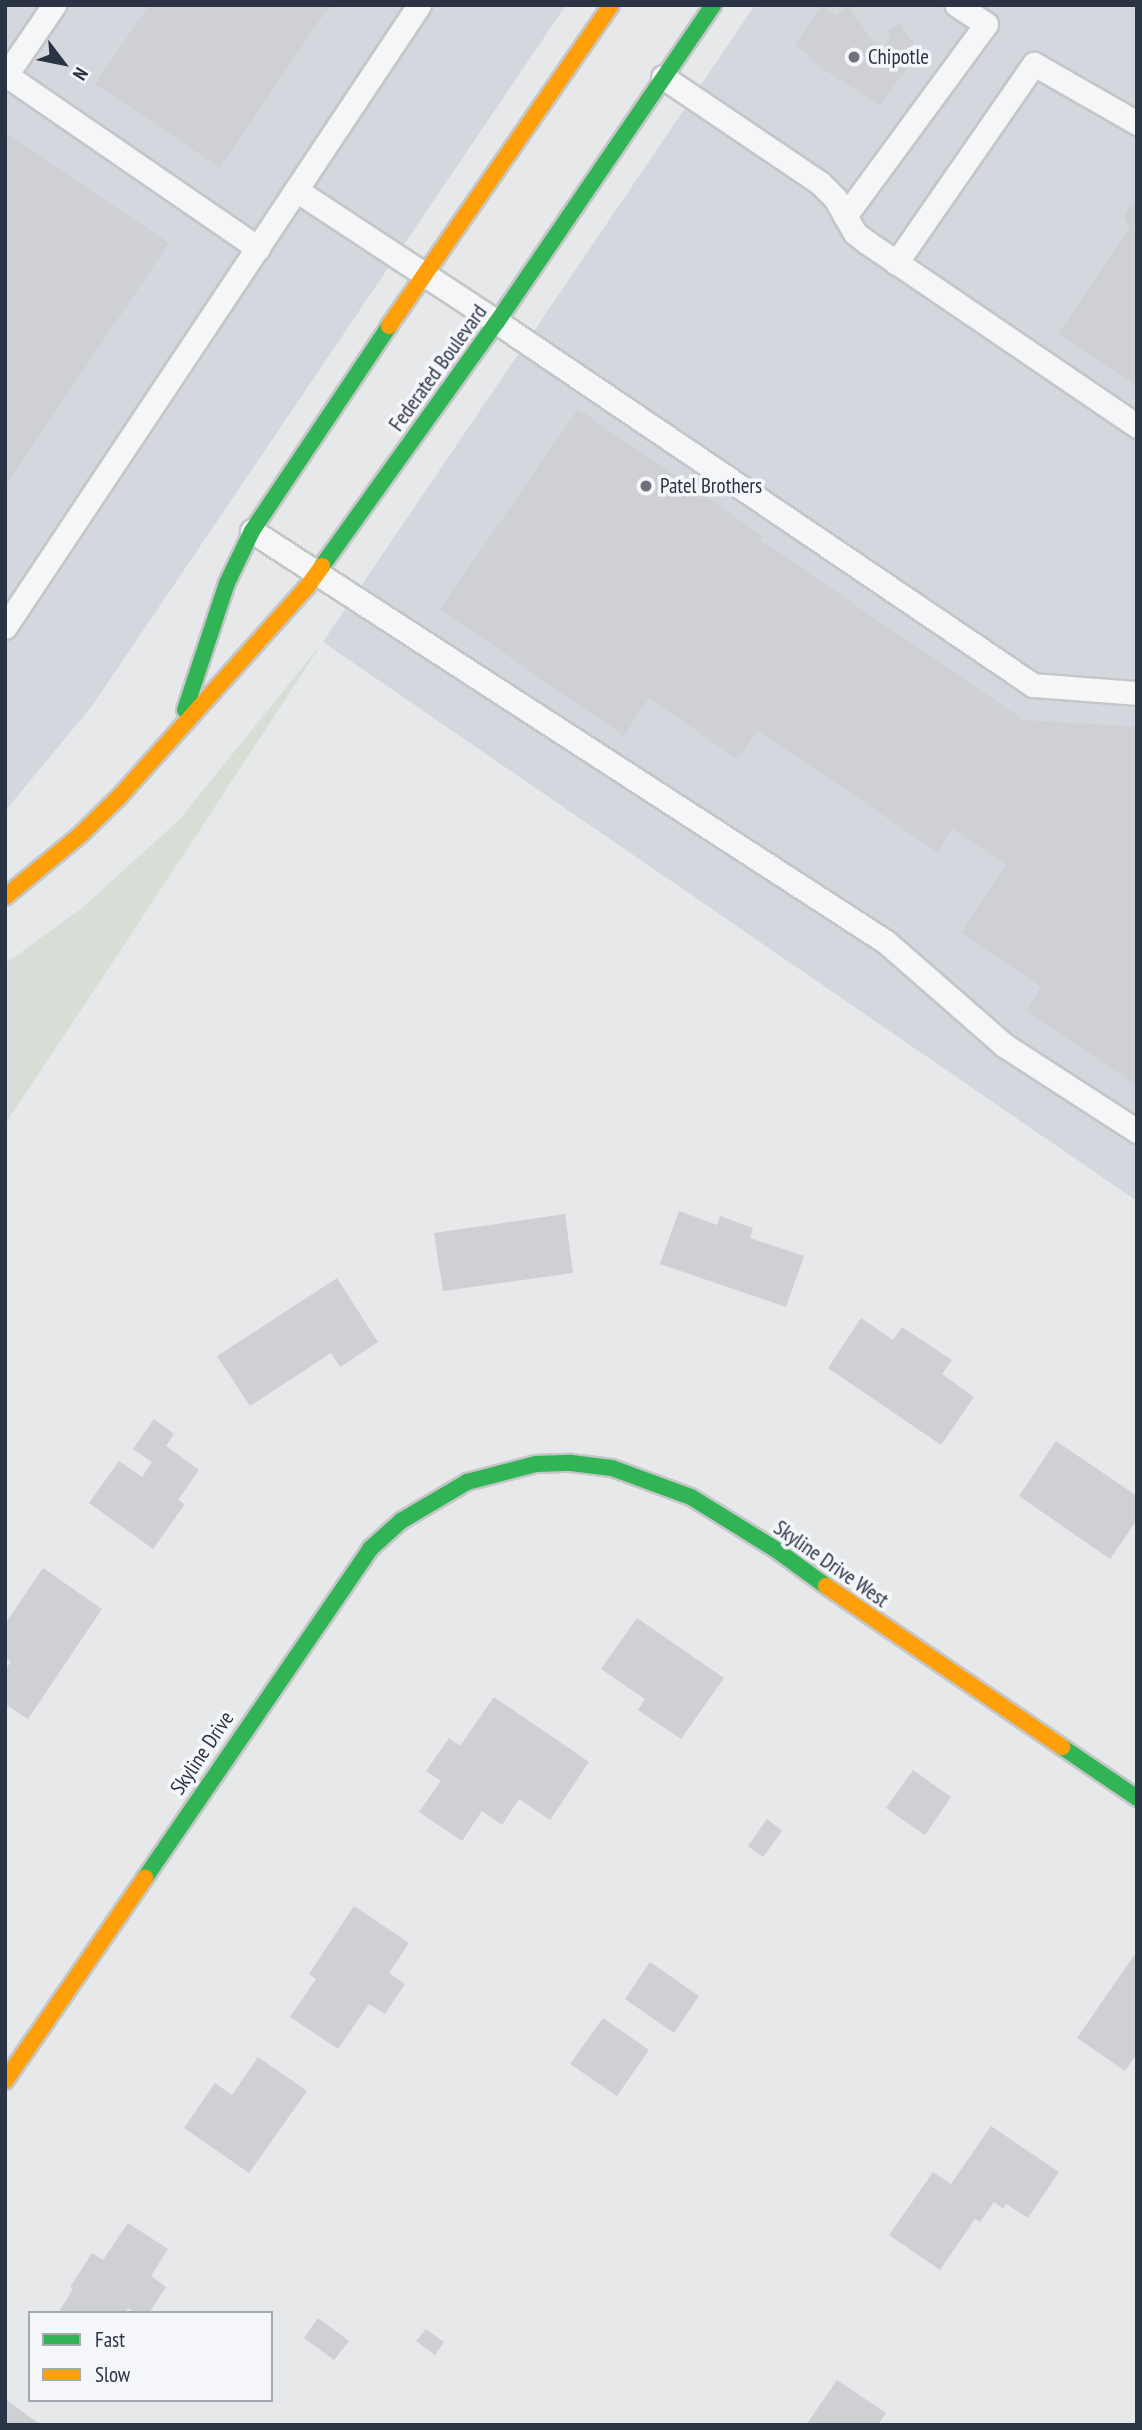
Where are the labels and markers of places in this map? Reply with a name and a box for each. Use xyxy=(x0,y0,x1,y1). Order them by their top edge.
place label: Chipotle xyxy=(868,44,929,70)
marker: Chipotle xyxy=(846,49,862,65)
place label: Patel Brothers xyxy=(660,473,762,499)
marker: Patel Brothers xyxy=(638,478,654,494)

